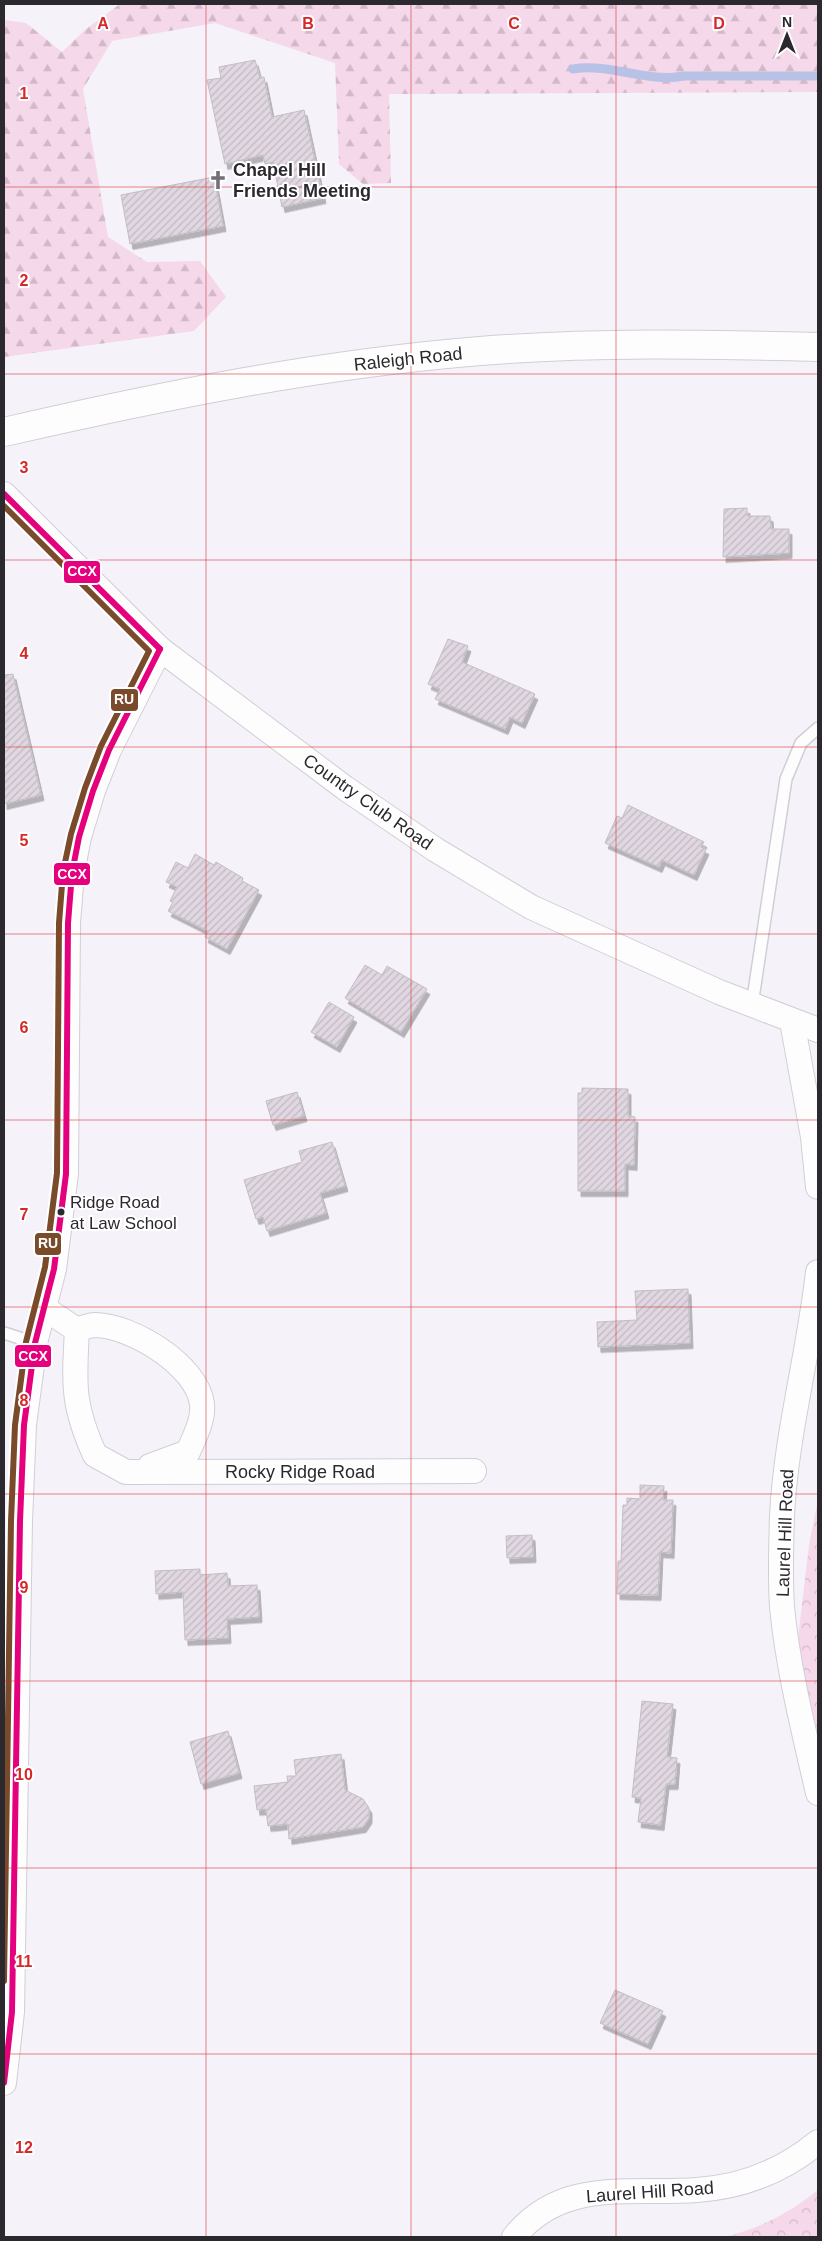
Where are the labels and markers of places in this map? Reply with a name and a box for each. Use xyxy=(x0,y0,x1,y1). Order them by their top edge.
place label: Chapel Hill Friends Meeting xyxy=(233,160,371,201)
church icon: Chapel Hill Friends Meeting xyxy=(207,169,229,191)
place label: Ridge Road at Law School xyxy=(70,1193,177,1233)
marker: Ridge Road at Law School xyxy=(56,1207,66,1217)

